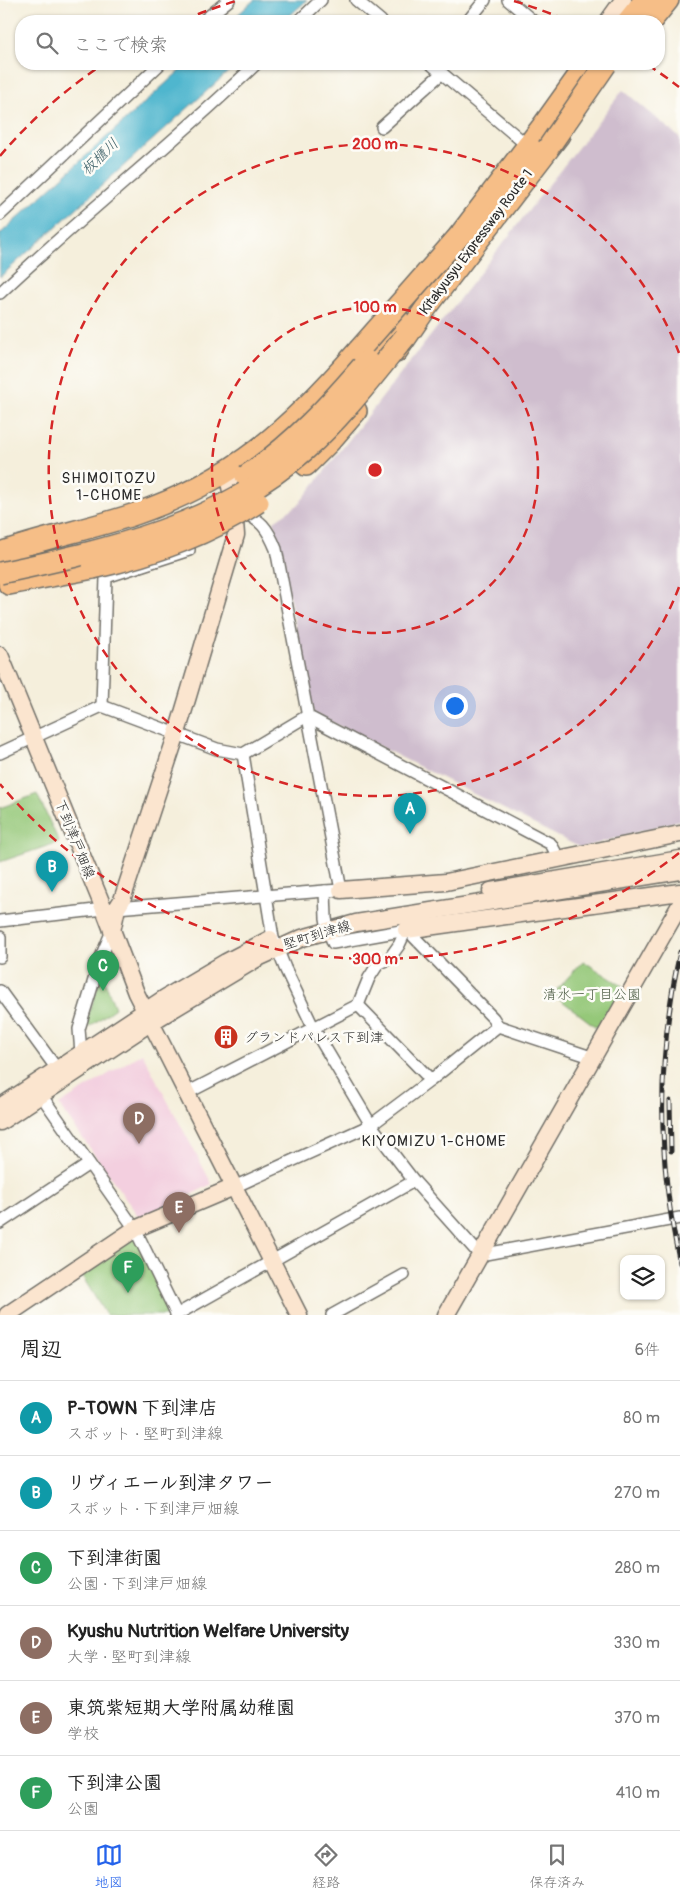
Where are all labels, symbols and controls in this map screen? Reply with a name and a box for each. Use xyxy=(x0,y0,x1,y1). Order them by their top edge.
search box xyxy=(15,15,665,70)
icon: search xyxy=(33,29,61,57)
text: ここで検索 xyxy=(73,33,168,57)
water label: 板櫃川 xyxy=(77,135,123,179)
text: 200 m xyxy=(352,135,398,154)
street label: Kitakyusyu Expressway Route 1 xyxy=(416,166,536,318)
text: 100 m xyxy=(354,298,396,317)
centre of rings xyxy=(366,461,384,479)
district label: SHIMOITOZU 1-CHOME xyxy=(61,469,157,505)
your location xyxy=(442,693,468,719)
pin: A xyxy=(394,793,426,834)
street label: 下到津戸畑線 xyxy=(51,797,99,881)
pin: B xyxy=(36,851,68,892)
street label: 堅町到津線 xyxy=(281,917,353,953)
pin: C xyxy=(87,950,119,991)
text: 300 m xyxy=(352,950,398,969)
park label: 清水一丁目公園 xyxy=(543,986,641,1003)
building icon: グランドパレス下到津 xyxy=(213,1024,239,1050)
place label: グランドパレス下到津 xyxy=(244,1029,384,1046)
pin: D xyxy=(123,1103,155,1144)
district label: KIYOMIZU 1-CHOME xyxy=(361,1132,507,1151)
pin: E xyxy=(163,1192,195,1233)
pin: F xyxy=(112,1252,144,1293)
map controls xyxy=(620,1255,665,1300)
button: layers xyxy=(620,1255,665,1300)
text: 周辺 xyxy=(20,1336,62,1363)
text: 6件 xyxy=(635,1340,660,1360)
text: P-TOWN 下到津店 xyxy=(67,1396,217,1420)
text: A xyxy=(31,1408,41,1428)
text: 80 m xyxy=(623,1408,660,1428)
text: スポット · 堅町到津線 xyxy=(67,1424,223,1444)
text: リヴィエール到津タワー xyxy=(67,1471,273,1495)
text: B xyxy=(31,1483,41,1503)
text: 270 m xyxy=(614,1483,660,1503)
text: スポット · 下到津戸畑線 xyxy=(67,1499,239,1519)
text: 下到津街園 xyxy=(67,1546,162,1570)
text: C xyxy=(31,1558,41,1578)
text: 280 m xyxy=(614,1558,660,1578)
text: 公園 · 下到津戸畑線 xyxy=(67,1574,207,1594)
text: Kyushu Nutrition Welfare University xyxy=(67,1619,349,1643)
text: D xyxy=(31,1633,41,1653)
text: 330 m xyxy=(614,1633,660,1653)
text: 大学 · 堅町到津線 xyxy=(67,1647,191,1667)
text: 東筑紫短期大学附属幼稚園 xyxy=(67,1696,295,1720)
text: E xyxy=(32,1708,40,1728)
text: 370 m xyxy=(614,1708,660,1728)
text: 学校 xyxy=(67,1724,99,1744)
text: 下到津公園 xyxy=(67,1771,162,1795)
text: F xyxy=(31,1783,41,1803)
text: 410 m xyxy=(616,1783,660,1803)
text: 公園 xyxy=(67,1799,99,1819)
tab: 地図 xyxy=(95,1841,123,1891)
tab: 経路 xyxy=(312,1841,340,1891)
tab: 保存済み xyxy=(529,1841,585,1891)

